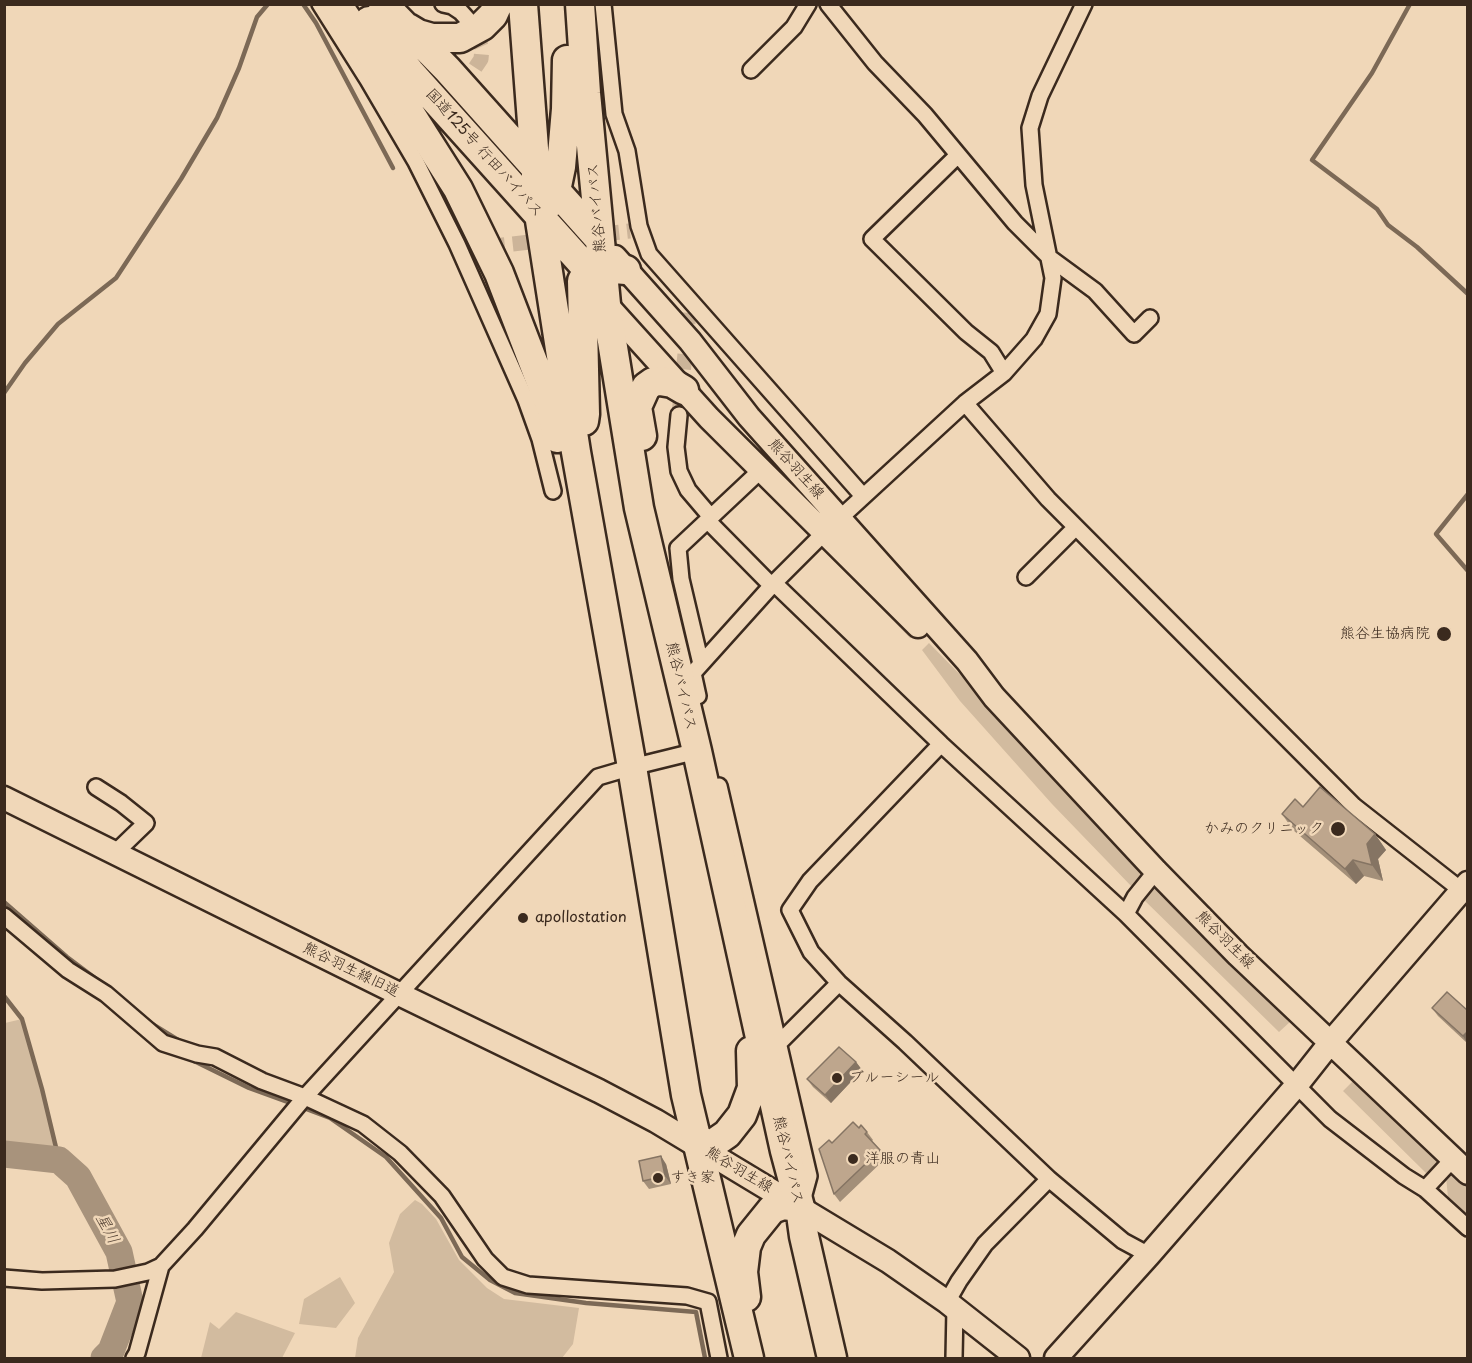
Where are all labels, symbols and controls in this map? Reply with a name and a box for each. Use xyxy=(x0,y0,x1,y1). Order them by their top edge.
street label: 国道125号 行田バイパス xyxy=(422,85,546,221)
street label: 熊谷バイパス xyxy=(584,162,610,254)
street label: 熊谷羽生線 xyxy=(764,435,828,503)
place label: 熊谷生協病院 xyxy=(1340,625,1430,643)
marker: 熊谷生協病院 xyxy=(1435,625,1453,643)
street label: 熊谷バイパス xyxy=(662,640,700,732)
place label: かみのクリニック xyxy=(1204,820,1324,838)
marker: かみのクリニック xyxy=(1329,820,1347,838)
street label: 熊谷羽生線 xyxy=(1192,907,1258,973)
place label: apollostation xyxy=(535,909,627,927)
marker: apollostation xyxy=(516,911,530,925)
street label: 熊谷羽生線旧道 xyxy=(300,939,402,1001)
place label: ブルーシール xyxy=(849,1069,940,1087)
marker: ブルーシール xyxy=(830,1071,844,1085)
street label: 熊谷バイパス xyxy=(769,1114,807,1206)
street label: 熊谷羽生線 xyxy=(702,1143,776,1197)
place label: 洋服の青山 xyxy=(865,1150,940,1168)
marker: 洋服の青山 xyxy=(846,1152,860,1166)
place label: すき家 xyxy=(670,1169,715,1187)
marker: すき家 xyxy=(651,1171,665,1185)
water label: 星川 xyxy=(91,1210,123,1248)

